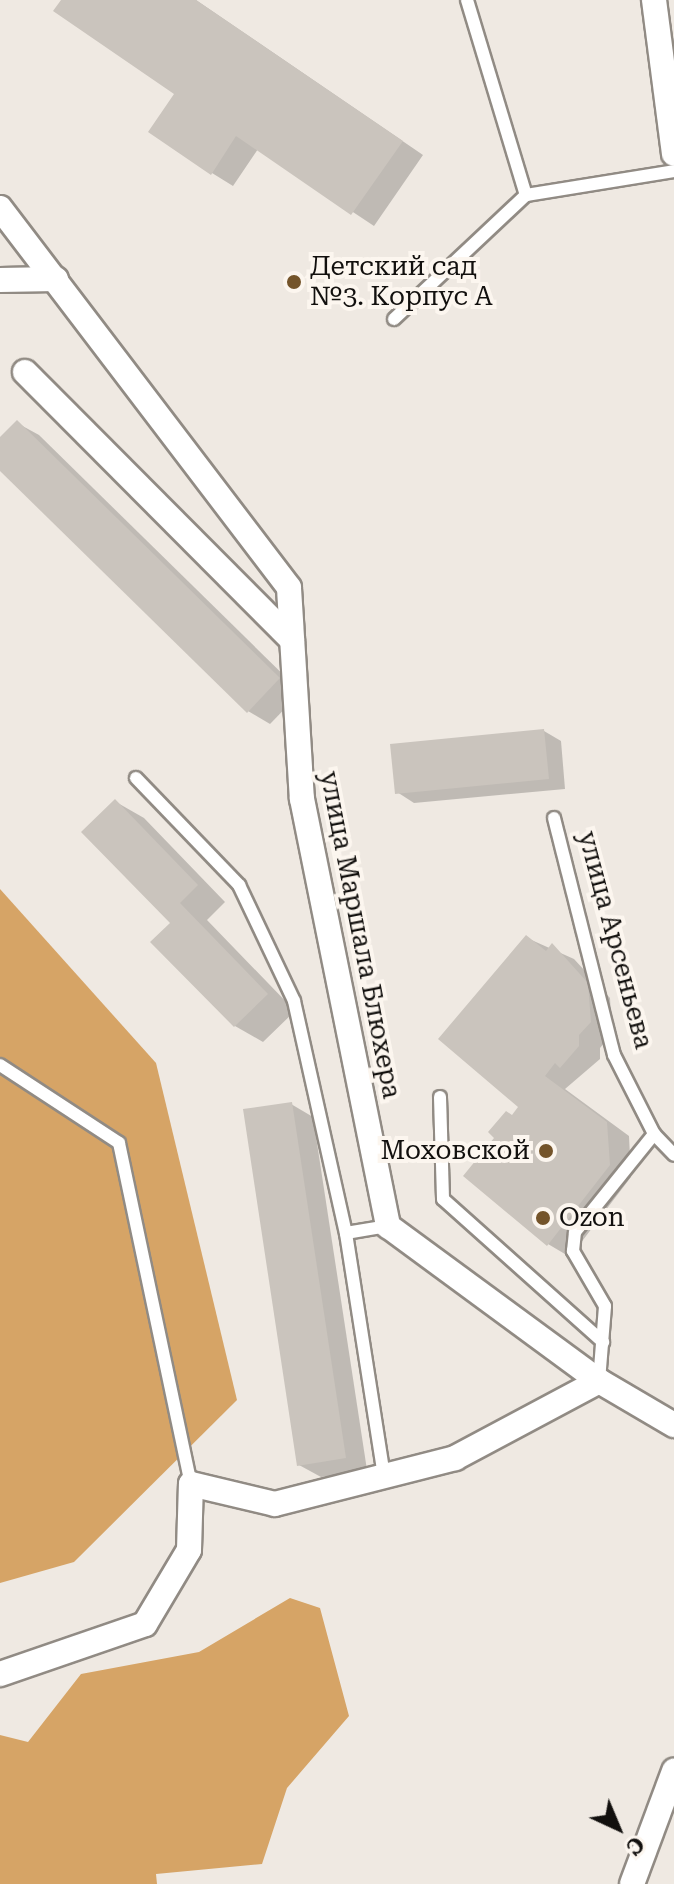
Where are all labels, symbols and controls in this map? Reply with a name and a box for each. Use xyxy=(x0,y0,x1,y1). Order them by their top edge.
place label: Детский сад №3. Корпус А xyxy=(310,251,493,312)
marker: Детский сад №3. Корпус А xyxy=(285,273,303,291)
street label: улица Маршала Блюхера xyxy=(313,769,407,1101)
street label: улица Арсеньева xyxy=(571,828,659,1052)
place label: Моховской xyxy=(380,1135,530,1167)
marker: Моховской xyxy=(537,1142,555,1160)
place label: Ozon xyxy=(559,1202,625,1234)
marker: Ozon xyxy=(534,1209,552,1227)
north arrow xyxy=(578,1788,658,1868)
text: С xyxy=(621,1831,649,1860)

